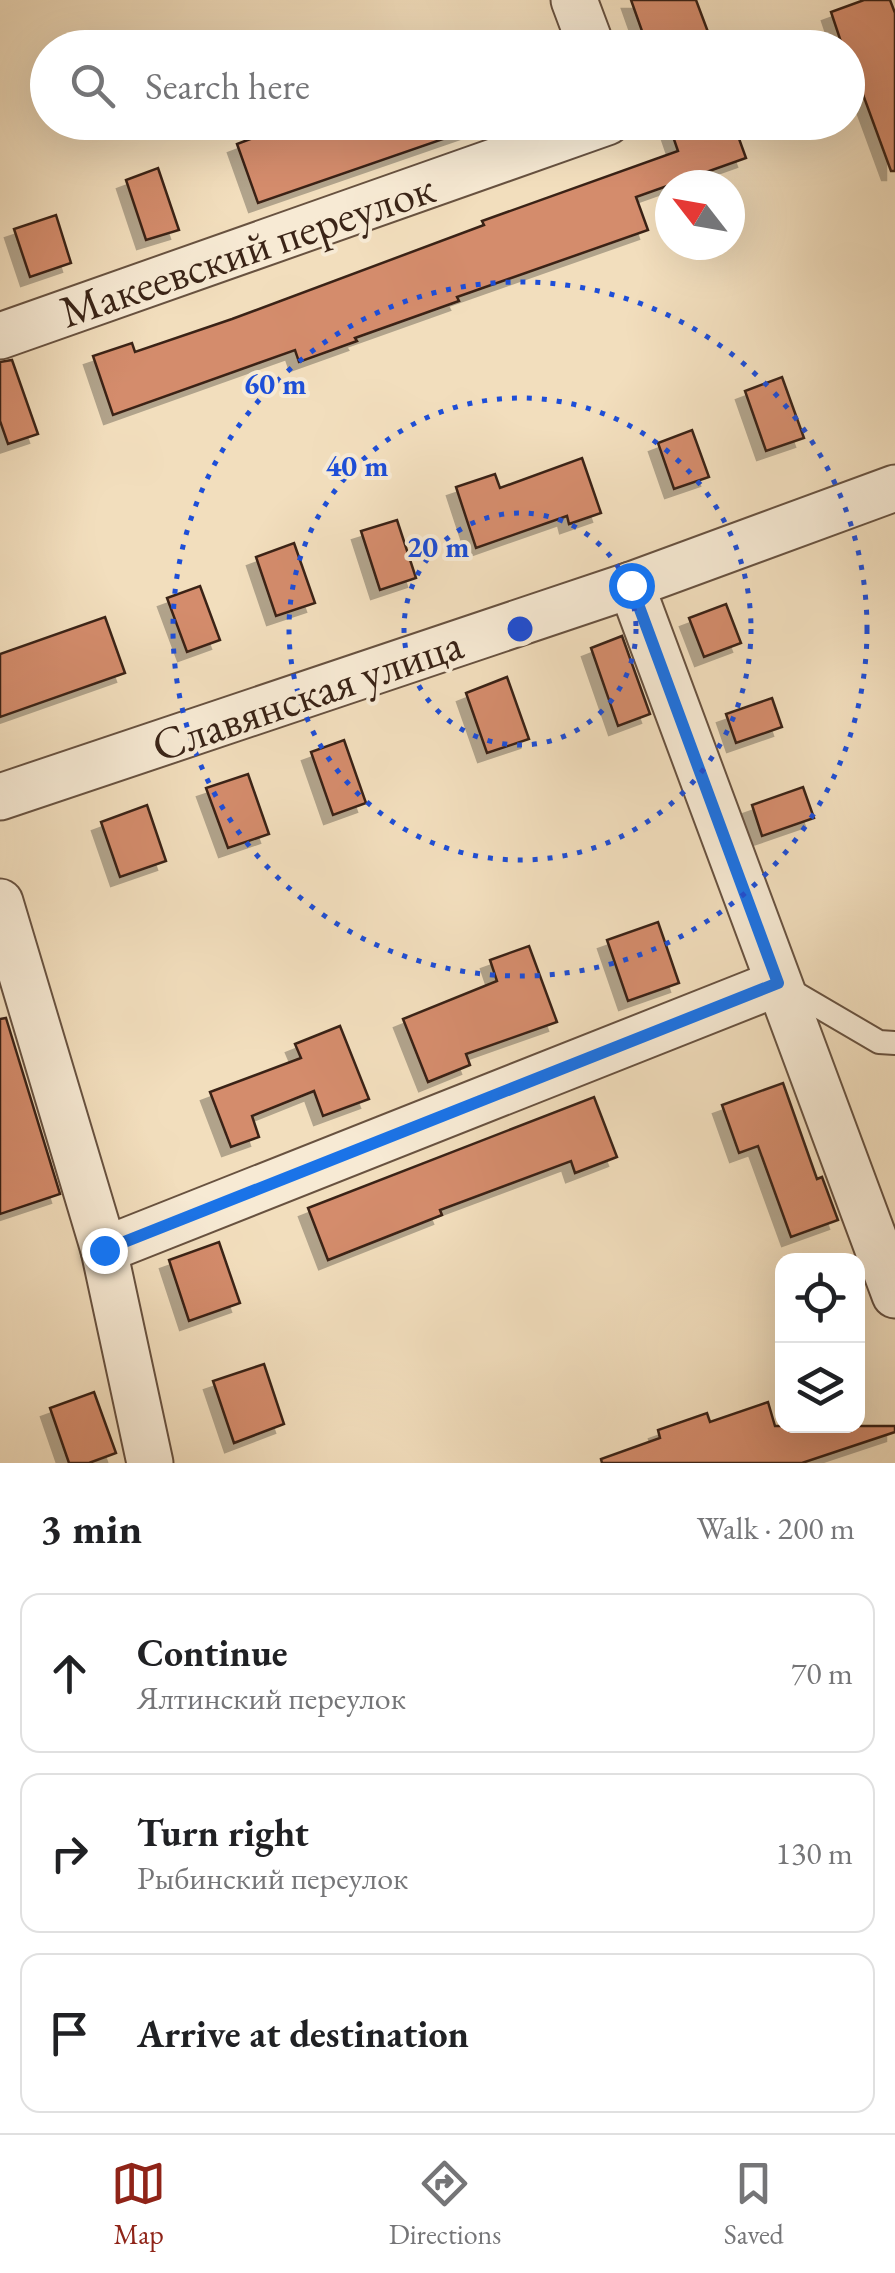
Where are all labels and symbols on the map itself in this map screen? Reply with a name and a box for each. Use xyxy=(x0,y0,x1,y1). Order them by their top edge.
street label: Макеевский переулок xyxy=(52,158,442,340)
north arrow xyxy=(655,170,745,260)
text: 60 m xyxy=(243,364,307,403)
text: 40 m xyxy=(325,446,389,485)
text: 20 m xyxy=(406,527,470,566)
route start xyxy=(609,563,655,609)
centre of rings xyxy=(502,611,538,647)
street label: Славянская улица xyxy=(144,614,470,774)
route end xyxy=(82,1228,128,1274)

